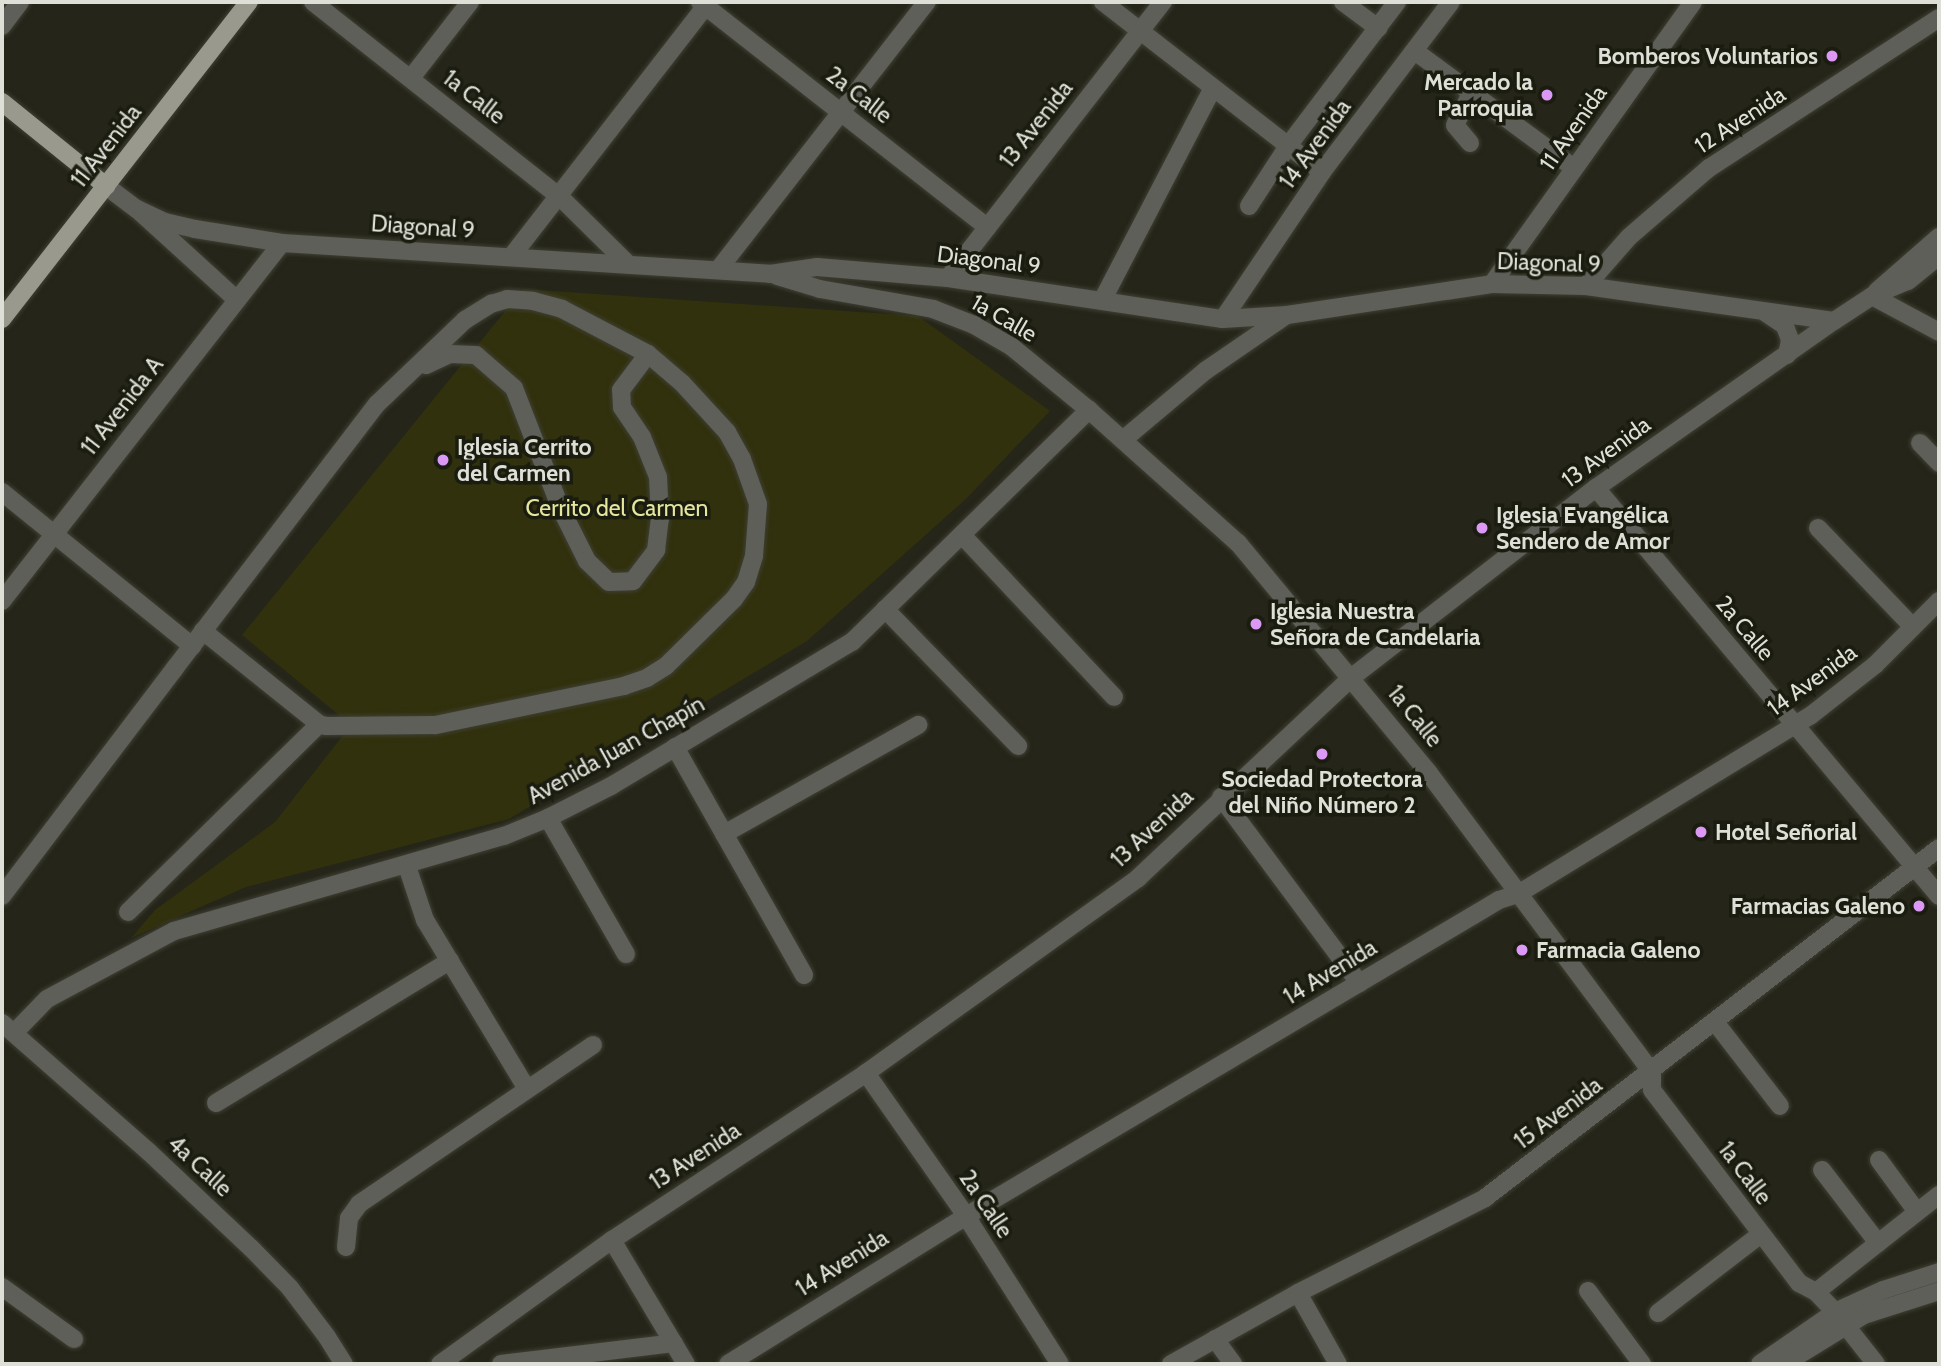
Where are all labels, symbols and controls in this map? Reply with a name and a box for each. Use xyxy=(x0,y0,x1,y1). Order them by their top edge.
place label: Bomberos Voluntarios xyxy=(1597,42,1818,70)
marker: Bomberos Voluntarios xyxy=(1824,48,1840,64)
street label: 2a Calle xyxy=(821,61,897,129)
street label: 1a Calle xyxy=(437,64,511,130)
place label: Mercado la Parroquia xyxy=(1424,68,1533,122)
street label: 13 Avenida xyxy=(993,75,1079,173)
street label: 11 Avenida xyxy=(1534,80,1612,176)
street label: 12 Avenida xyxy=(1689,81,1791,159)
marker: Mercado la Parroquia xyxy=(1539,87,1555,103)
street label: 14 Avenida xyxy=(1273,94,1357,194)
street label: 11 Avenida xyxy=(65,99,147,193)
street label: Diagonal 9 xyxy=(370,210,476,244)
street label: Diagonal 9 xyxy=(936,240,1042,280)
street label: Diagonal 9 xyxy=(1496,247,1602,279)
street label: 1a Calle xyxy=(966,288,1042,348)
street label: 11 Avenida A xyxy=(75,351,169,461)
street label: 13 Avenida xyxy=(1556,411,1656,493)
place label: Iglesia Cerrito del Carmen xyxy=(457,433,592,487)
marker: Iglesia Cerrito del Carmen xyxy=(435,452,451,468)
park label: Cerrito del Carmen xyxy=(526,494,708,522)
place label: Iglesia Evangélica Sendero de Amor xyxy=(1496,501,1670,555)
marker: Iglesia Evangélica Sendero de Amor xyxy=(1474,520,1490,536)
street label: 2a Calle xyxy=(1710,590,1780,666)
place label: Iglesia Nuestra Señora de Candelaria xyxy=(1270,597,1480,651)
marker: Iglesia Nuestra Señora de Candelaria xyxy=(1248,616,1264,632)
street label: 14 Avenida xyxy=(1762,638,1862,722)
street label: 1a Calle xyxy=(1382,680,1448,752)
street label: Avenida Juan Chapín xyxy=(523,690,709,810)
marker: Sociedad Protectora del Niño Número 2 xyxy=(1314,746,1330,762)
place label: Sociedad Protectora del Niño Número 2 xyxy=(1221,765,1423,819)
street label: 13 Avenida xyxy=(1105,783,1199,873)
place label: Hotel Señorial xyxy=(1715,818,1857,846)
marker: Hotel Señorial xyxy=(1693,824,1709,840)
place label: Farmacias Galeno xyxy=(1731,892,1905,920)
marker: Farmacias Galeno xyxy=(1911,898,1927,914)
street label: 14 Avenida xyxy=(1278,933,1382,1011)
place label: Farmacia Galeno xyxy=(1536,936,1701,964)
marker: Farmacia Galeno xyxy=(1514,942,1530,958)
street label: 15 Avenida xyxy=(1509,1071,1607,1155)
street label: 13 Avenida xyxy=(644,1116,746,1196)
street label: 4a Calle xyxy=(162,1130,238,1202)
street label: 1a Calle xyxy=(1712,1136,1778,1210)
street label: 2a Calle xyxy=(953,1165,1019,1243)
street label: 14 Avenida xyxy=(791,1224,893,1302)

